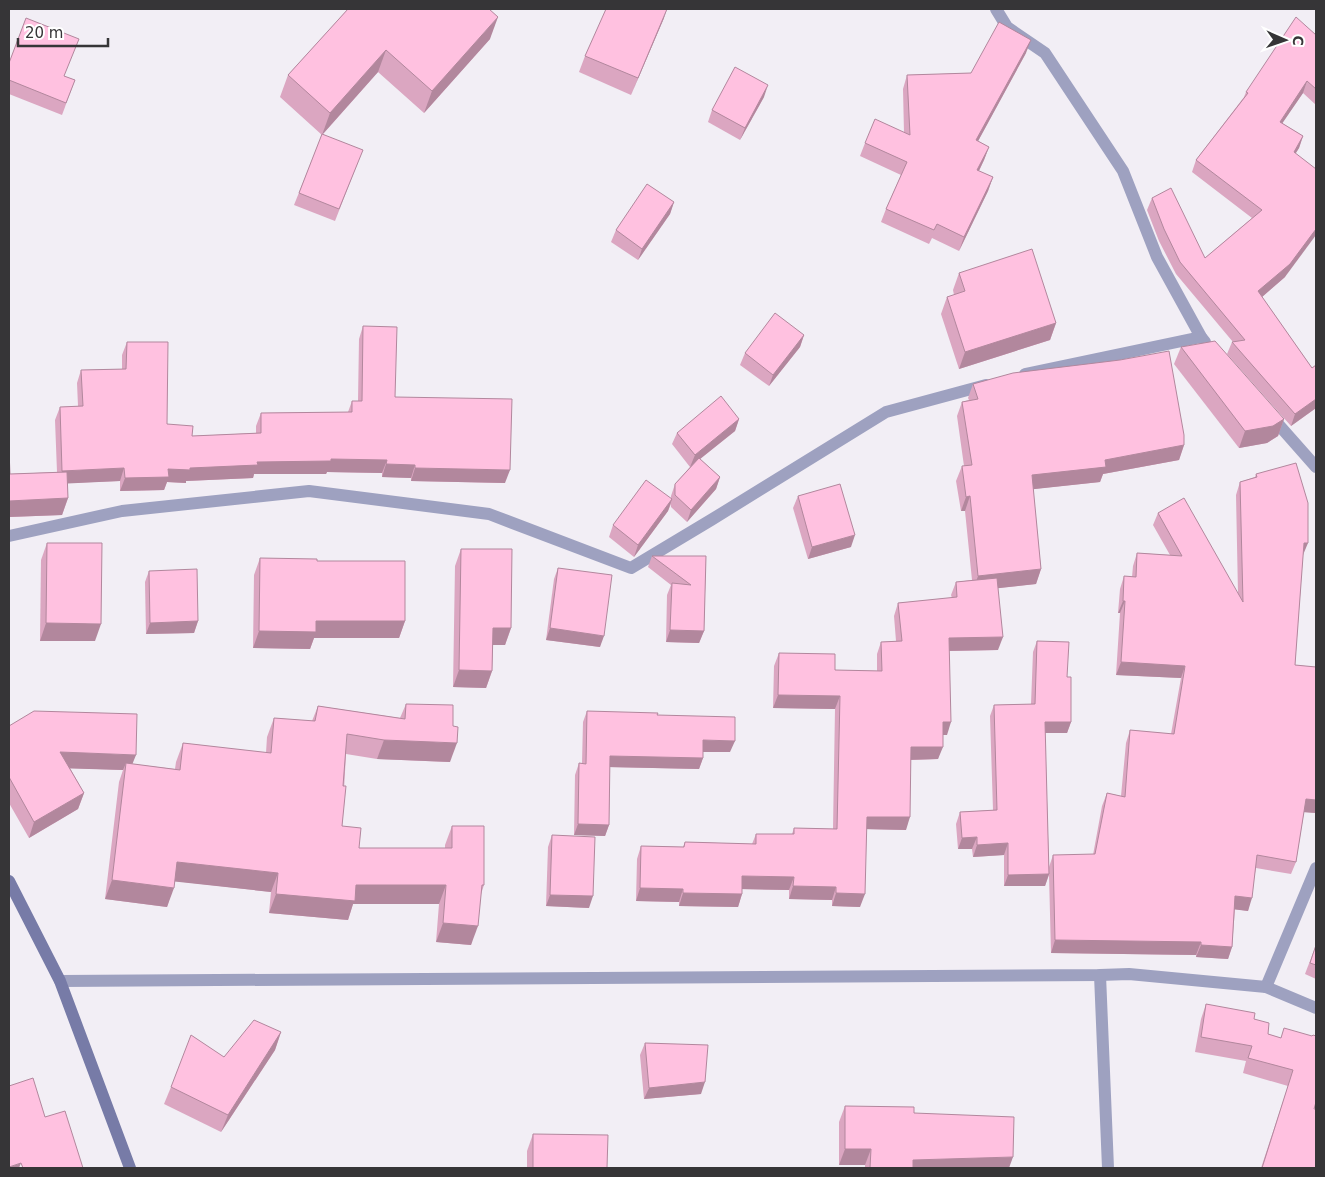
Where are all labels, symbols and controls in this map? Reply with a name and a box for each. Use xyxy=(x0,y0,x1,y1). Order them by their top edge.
scale bar xyxy=(18,15,108,47)
north arrow xyxy=(1260,15,1310,65)
text: 20 m xyxy=(25,24,63,42)
text: С xyxy=(1290,35,1306,46)

